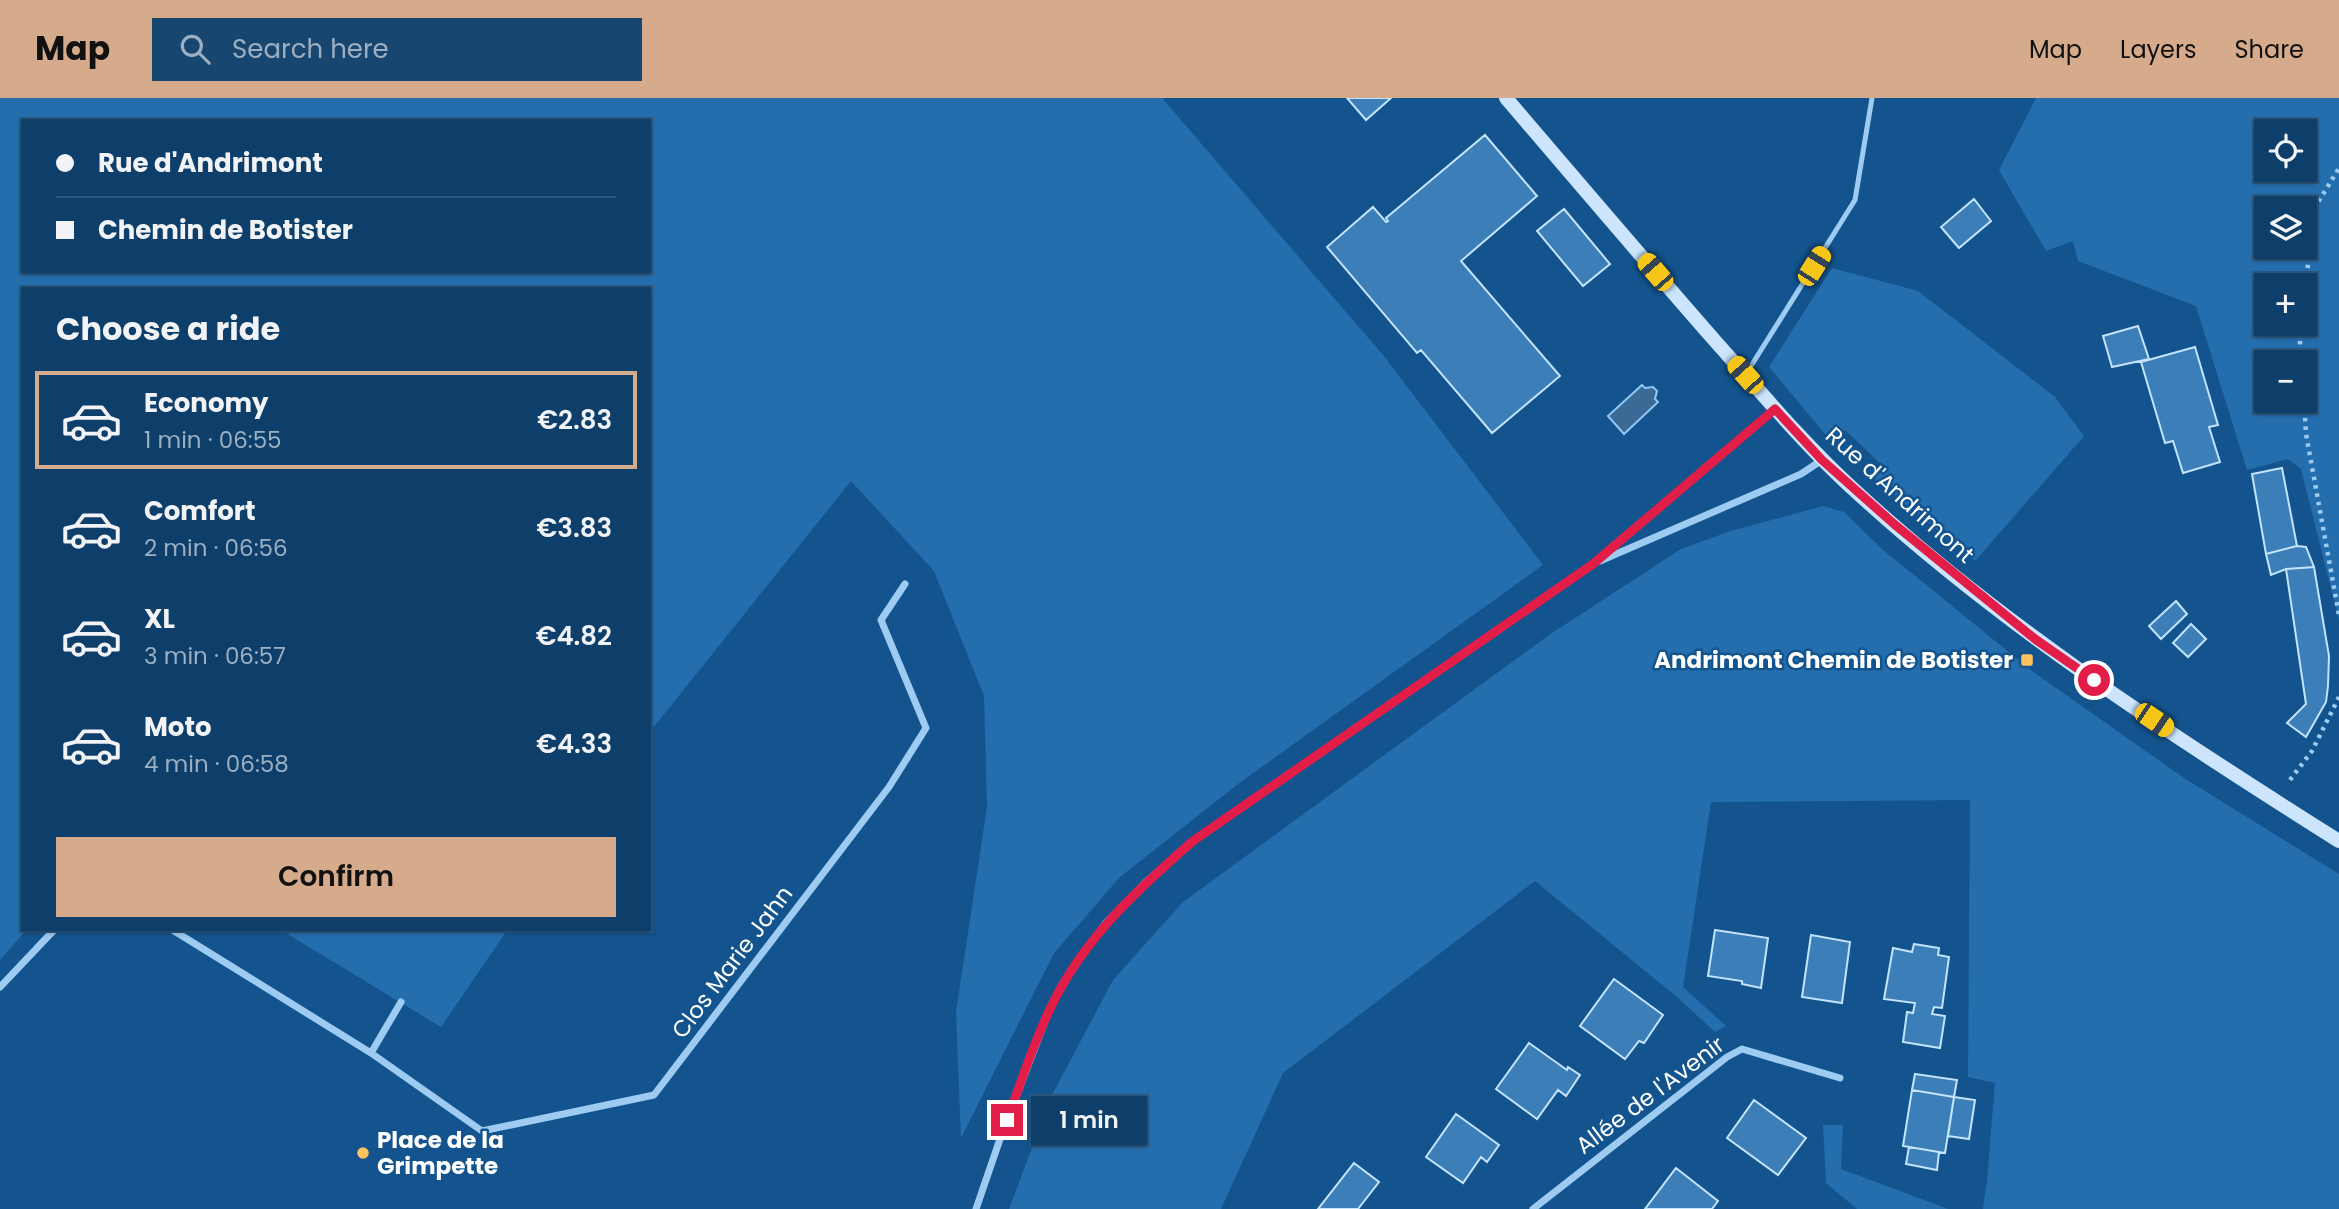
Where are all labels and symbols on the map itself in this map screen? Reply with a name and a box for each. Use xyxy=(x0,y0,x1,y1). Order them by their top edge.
car xyxy=(1794,243,1835,289)
car xyxy=(1634,249,1677,295)
car xyxy=(1724,352,1767,398)
street label: Rue d'Andrimont xyxy=(1819,420,1981,570)
place label: Andrimont Chemin de Botister xyxy=(1654,644,2013,676)
marker: Andrimont Chemin de Botister xyxy=(2019,652,2035,668)
route start xyxy=(2078,664,2110,696)
car xyxy=(2131,700,2178,740)
street label: Clos Marie Jahn xyxy=(664,879,800,1045)
street label: Allée de l'Avenir xyxy=(1569,1029,1731,1161)
callout: 1 min xyxy=(1032,1096,1147,1144)
route end xyxy=(991,1104,1023,1136)
place label: Place de la Grimpette xyxy=(377,1124,504,1182)
marker: Place de la Grimpette xyxy=(355,1145,371,1161)

